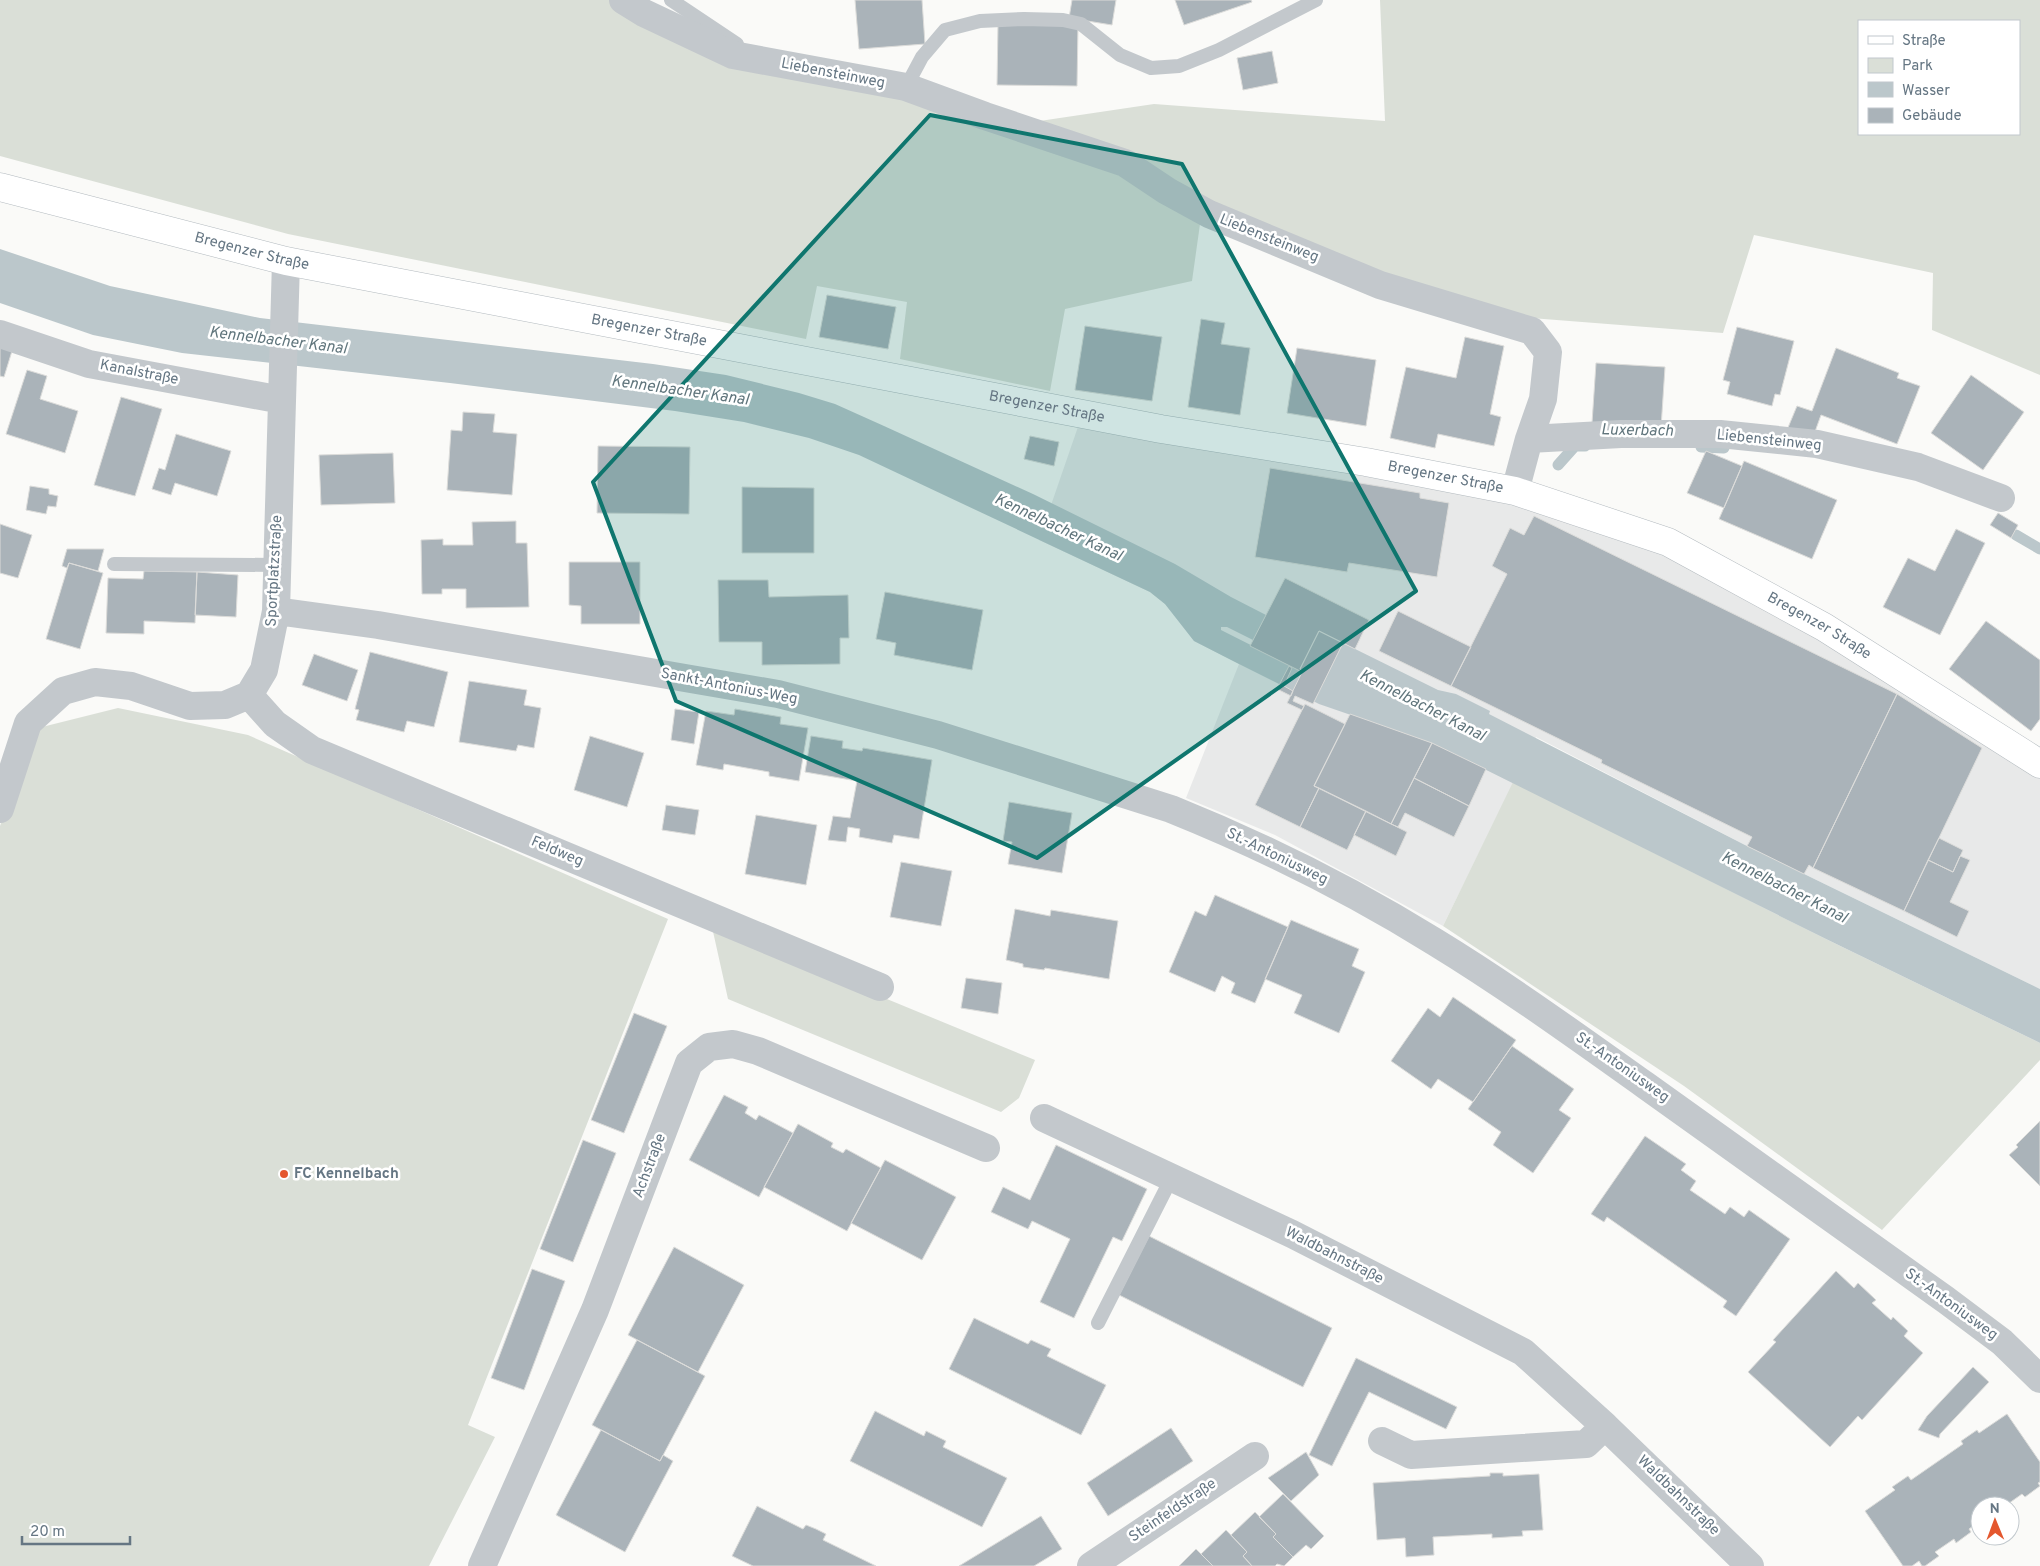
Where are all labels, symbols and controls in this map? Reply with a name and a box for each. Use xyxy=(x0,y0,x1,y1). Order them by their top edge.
legend xyxy=(1858,20,2020,135)
text: Straße xyxy=(1902,32,1946,51)
street label: Liebensteinweg xyxy=(779,55,887,93)
text: Park xyxy=(1902,57,1933,76)
text: Wasser xyxy=(1902,82,1950,101)
text: Gebäude xyxy=(1902,107,1962,126)
street label: Liebensteinweg xyxy=(1217,210,1321,268)
street label: Bregenzer Straße xyxy=(192,228,311,275)
street label: Bregenzer Straße xyxy=(589,310,708,351)
water label: Kennelbacher Kanal xyxy=(208,323,349,359)
street label: Kanalstraße xyxy=(98,356,180,390)
water label: Kennelbacher Kanal xyxy=(610,371,751,411)
street label: Bregenzer Straße xyxy=(987,387,1106,427)
water label: Luxerbach xyxy=(1601,420,1674,442)
street label: Liebensteinweg xyxy=(1716,426,1822,456)
street label: Bregenzer Straße xyxy=(1386,457,1505,498)
water label: Kennelbacher Kanal xyxy=(991,490,1126,567)
street label: Sportplatzstraße xyxy=(263,515,287,627)
street label: Bregenzer Straße xyxy=(1764,588,1875,664)
street label: Sankt-Antonius-Weg xyxy=(659,664,799,710)
water label: Kennelbacher Kanal xyxy=(1356,666,1489,747)
street label: St.-Antoniusweg xyxy=(1223,824,1331,890)
street label: Feldweg xyxy=(528,833,586,871)
water label: Kennelbacher Kanal xyxy=(1718,848,1851,929)
street label: St.-Antoniusweg xyxy=(1571,1029,1673,1107)
street label: Achstraße xyxy=(629,1131,671,1201)
place label: FC Kennelbach xyxy=(294,1165,399,1184)
marker: FC Kennelbach xyxy=(278,1168,290,1180)
street label: Waldbahnstraße xyxy=(1282,1223,1386,1289)
street label: St.-Antoniusweg xyxy=(1901,1265,2001,1345)
street label: Waldbahnstraße xyxy=(1633,1452,1723,1540)
street label: Steinfeldstraße xyxy=(1126,1475,1220,1547)
north arrow xyxy=(1970,1496,2020,1546)
text: N xyxy=(1990,1501,2000,1518)
scale bar xyxy=(22,1514,130,1546)
text: 20 m xyxy=(30,1523,65,1542)

